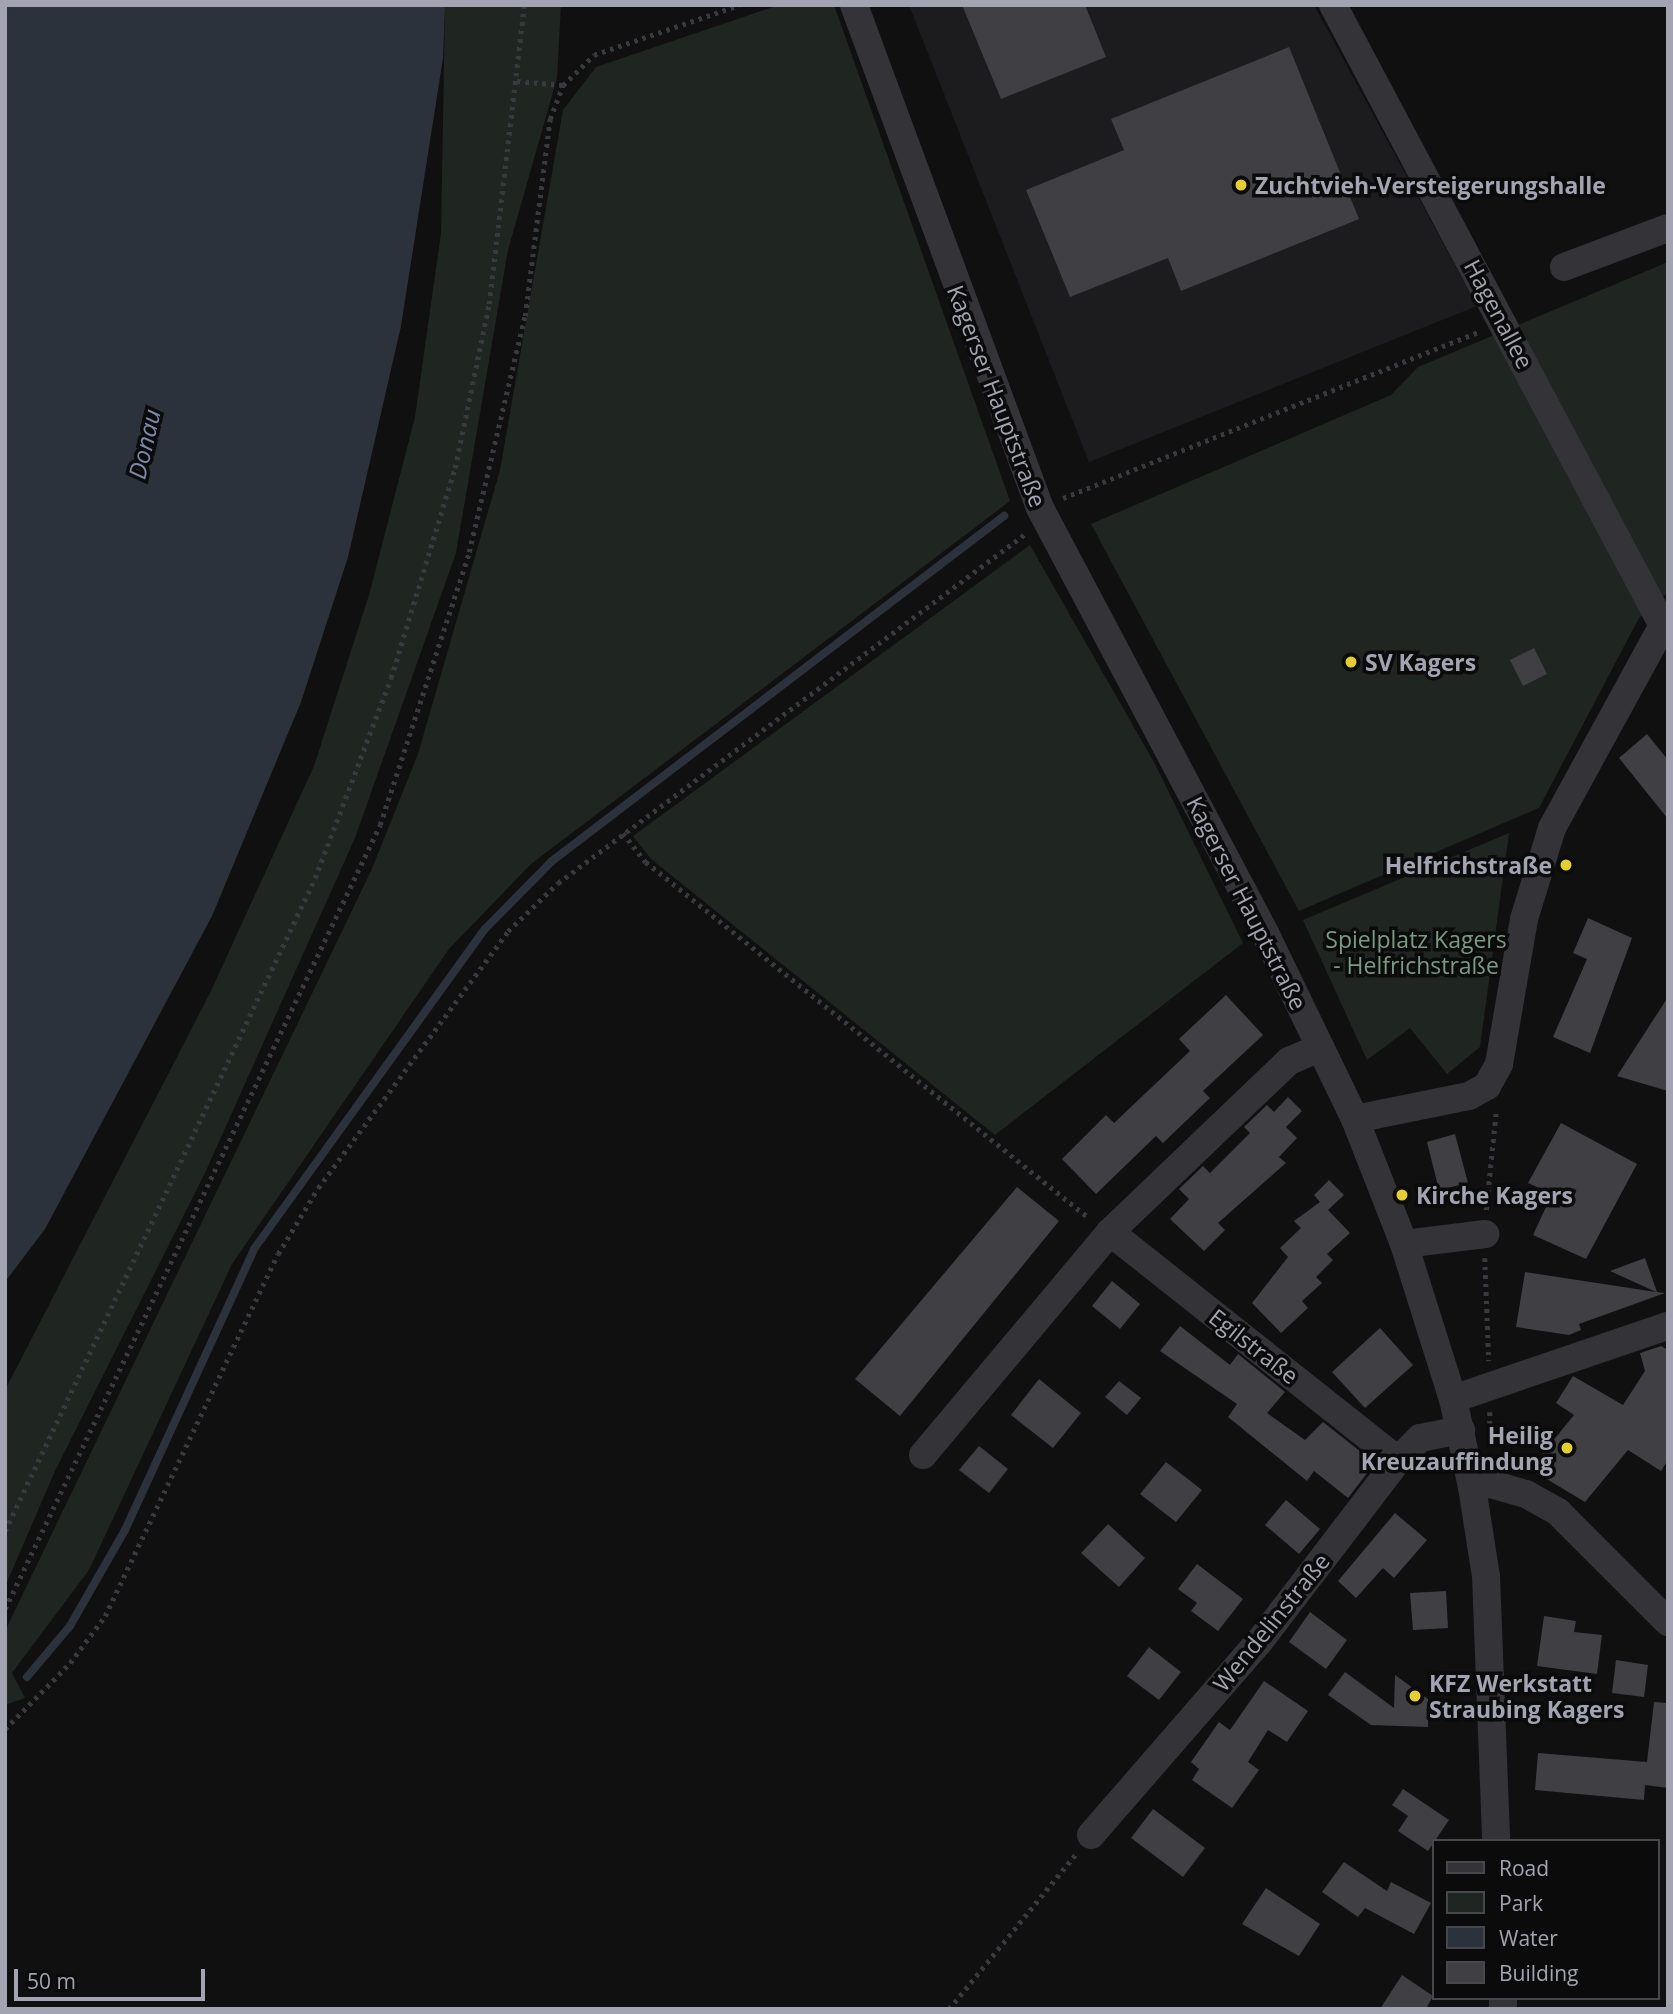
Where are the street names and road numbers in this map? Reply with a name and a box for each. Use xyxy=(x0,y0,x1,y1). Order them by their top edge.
street label: Hagenallee xyxy=(1459,255,1539,373)
street label: Kagerser Hauptstraße xyxy=(942,281,1052,511)
street label: Kagerser Hauptstraße xyxy=(1181,792,1313,1014)
street label: Egilstraße xyxy=(1204,1303,1304,1389)
street label: Wendelinstraße xyxy=(1207,1547,1335,1697)

